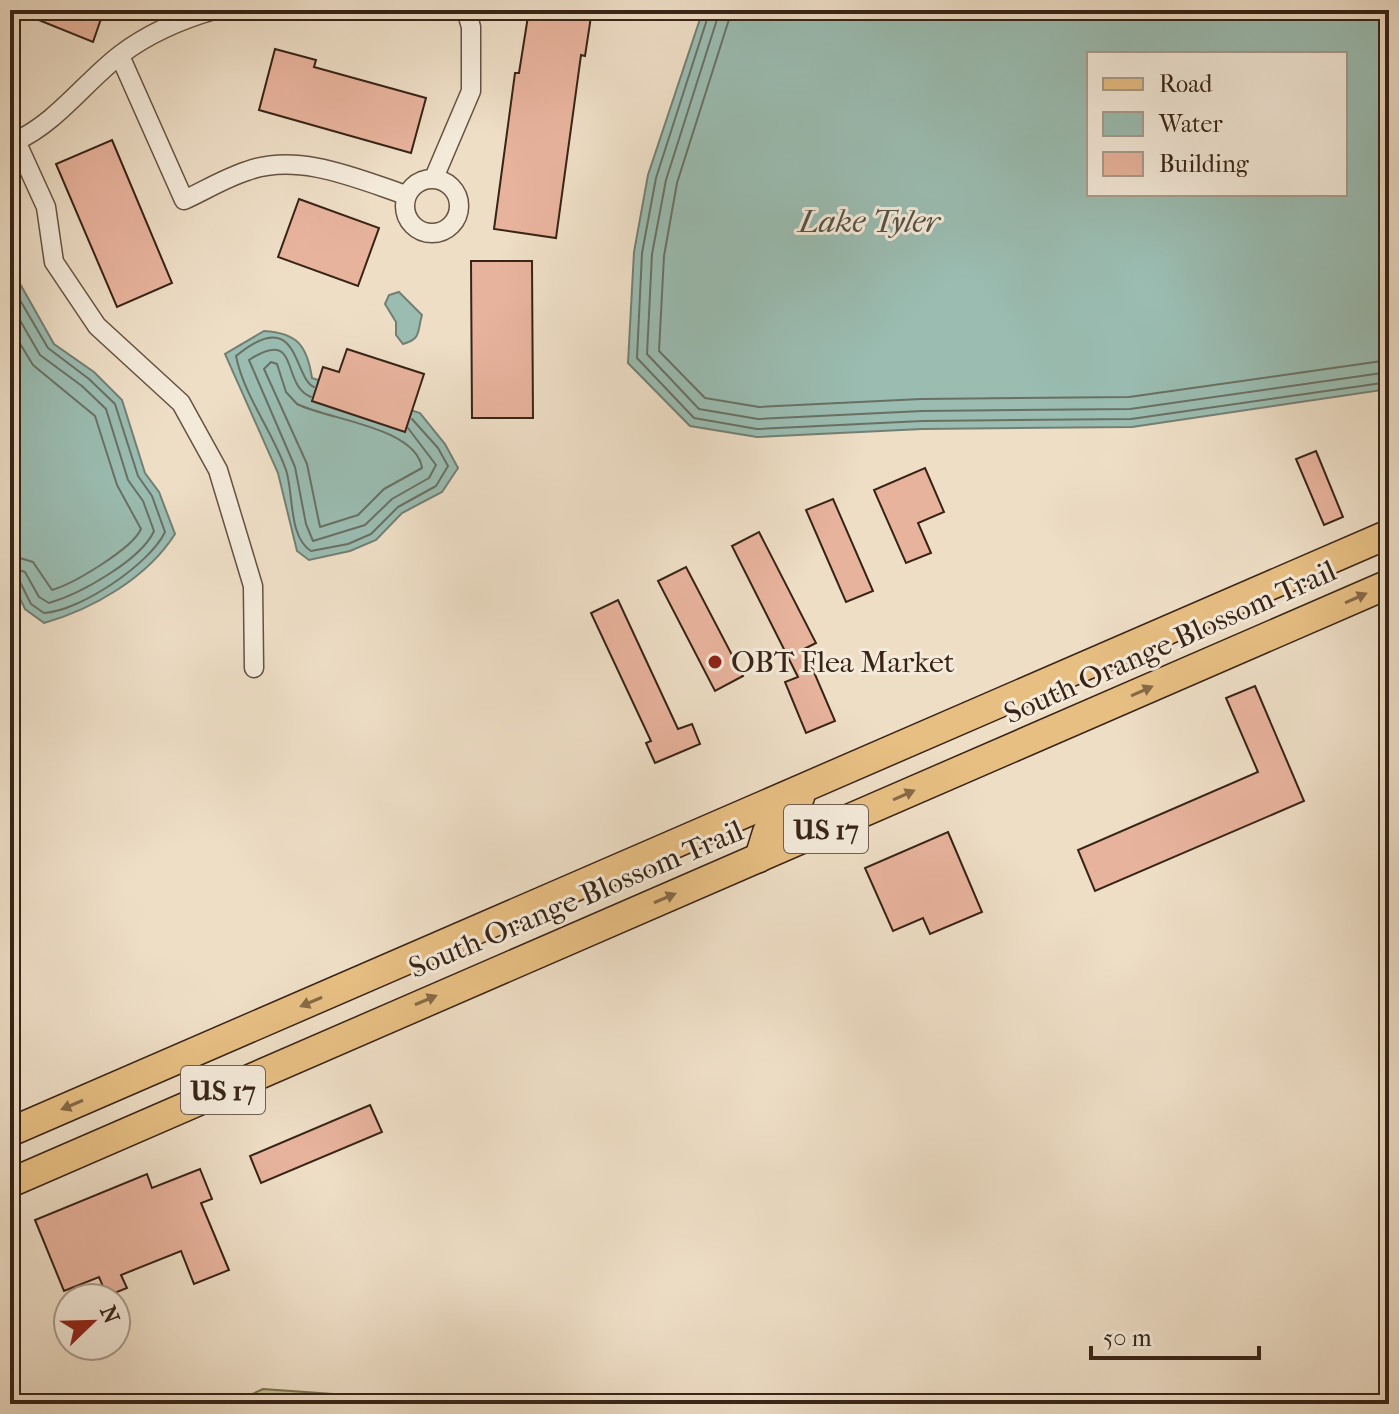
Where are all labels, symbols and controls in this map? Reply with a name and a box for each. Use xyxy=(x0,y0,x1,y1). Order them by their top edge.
legend xyxy=(1087,52,1347,196)
text: Road xyxy=(1159,70,1213,98)
text: Water xyxy=(1158,110,1223,138)
text: Building xyxy=(1159,150,1250,178)
water label: Lake Tyler xyxy=(797,203,942,240)
street label: South Orange Blossom Trail xyxy=(999,553,1342,732)
one-way arrow xyxy=(1344,592,1367,605)
place label: OBT Flea Market xyxy=(731,645,955,680)
marker: OBT Flea Market xyxy=(706,653,724,671)
one-way arrow xyxy=(1130,684,1154,698)
one-way arrow xyxy=(892,788,916,801)
road number: US 17 xyxy=(784,805,868,853)
street label: South Orange Blossom Trail xyxy=(404,813,749,986)
one-way arrow xyxy=(653,891,677,904)
one-way arrow xyxy=(414,993,438,1006)
one-way arrow xyxy=(299,995,323,1008)
road number: US 17 xyxy=(181,1066,265,1114)
one-way arrow xyxy=(60,1098,84,1111)
north arrow xyxy=(52,1282,132,1362)
text: N xyxy=(94,1302,125,1328)
scale bar xyxy=(1091,1310,1259,1360)
text: 50 m xyxy=(1103,1324,1152,1352)

